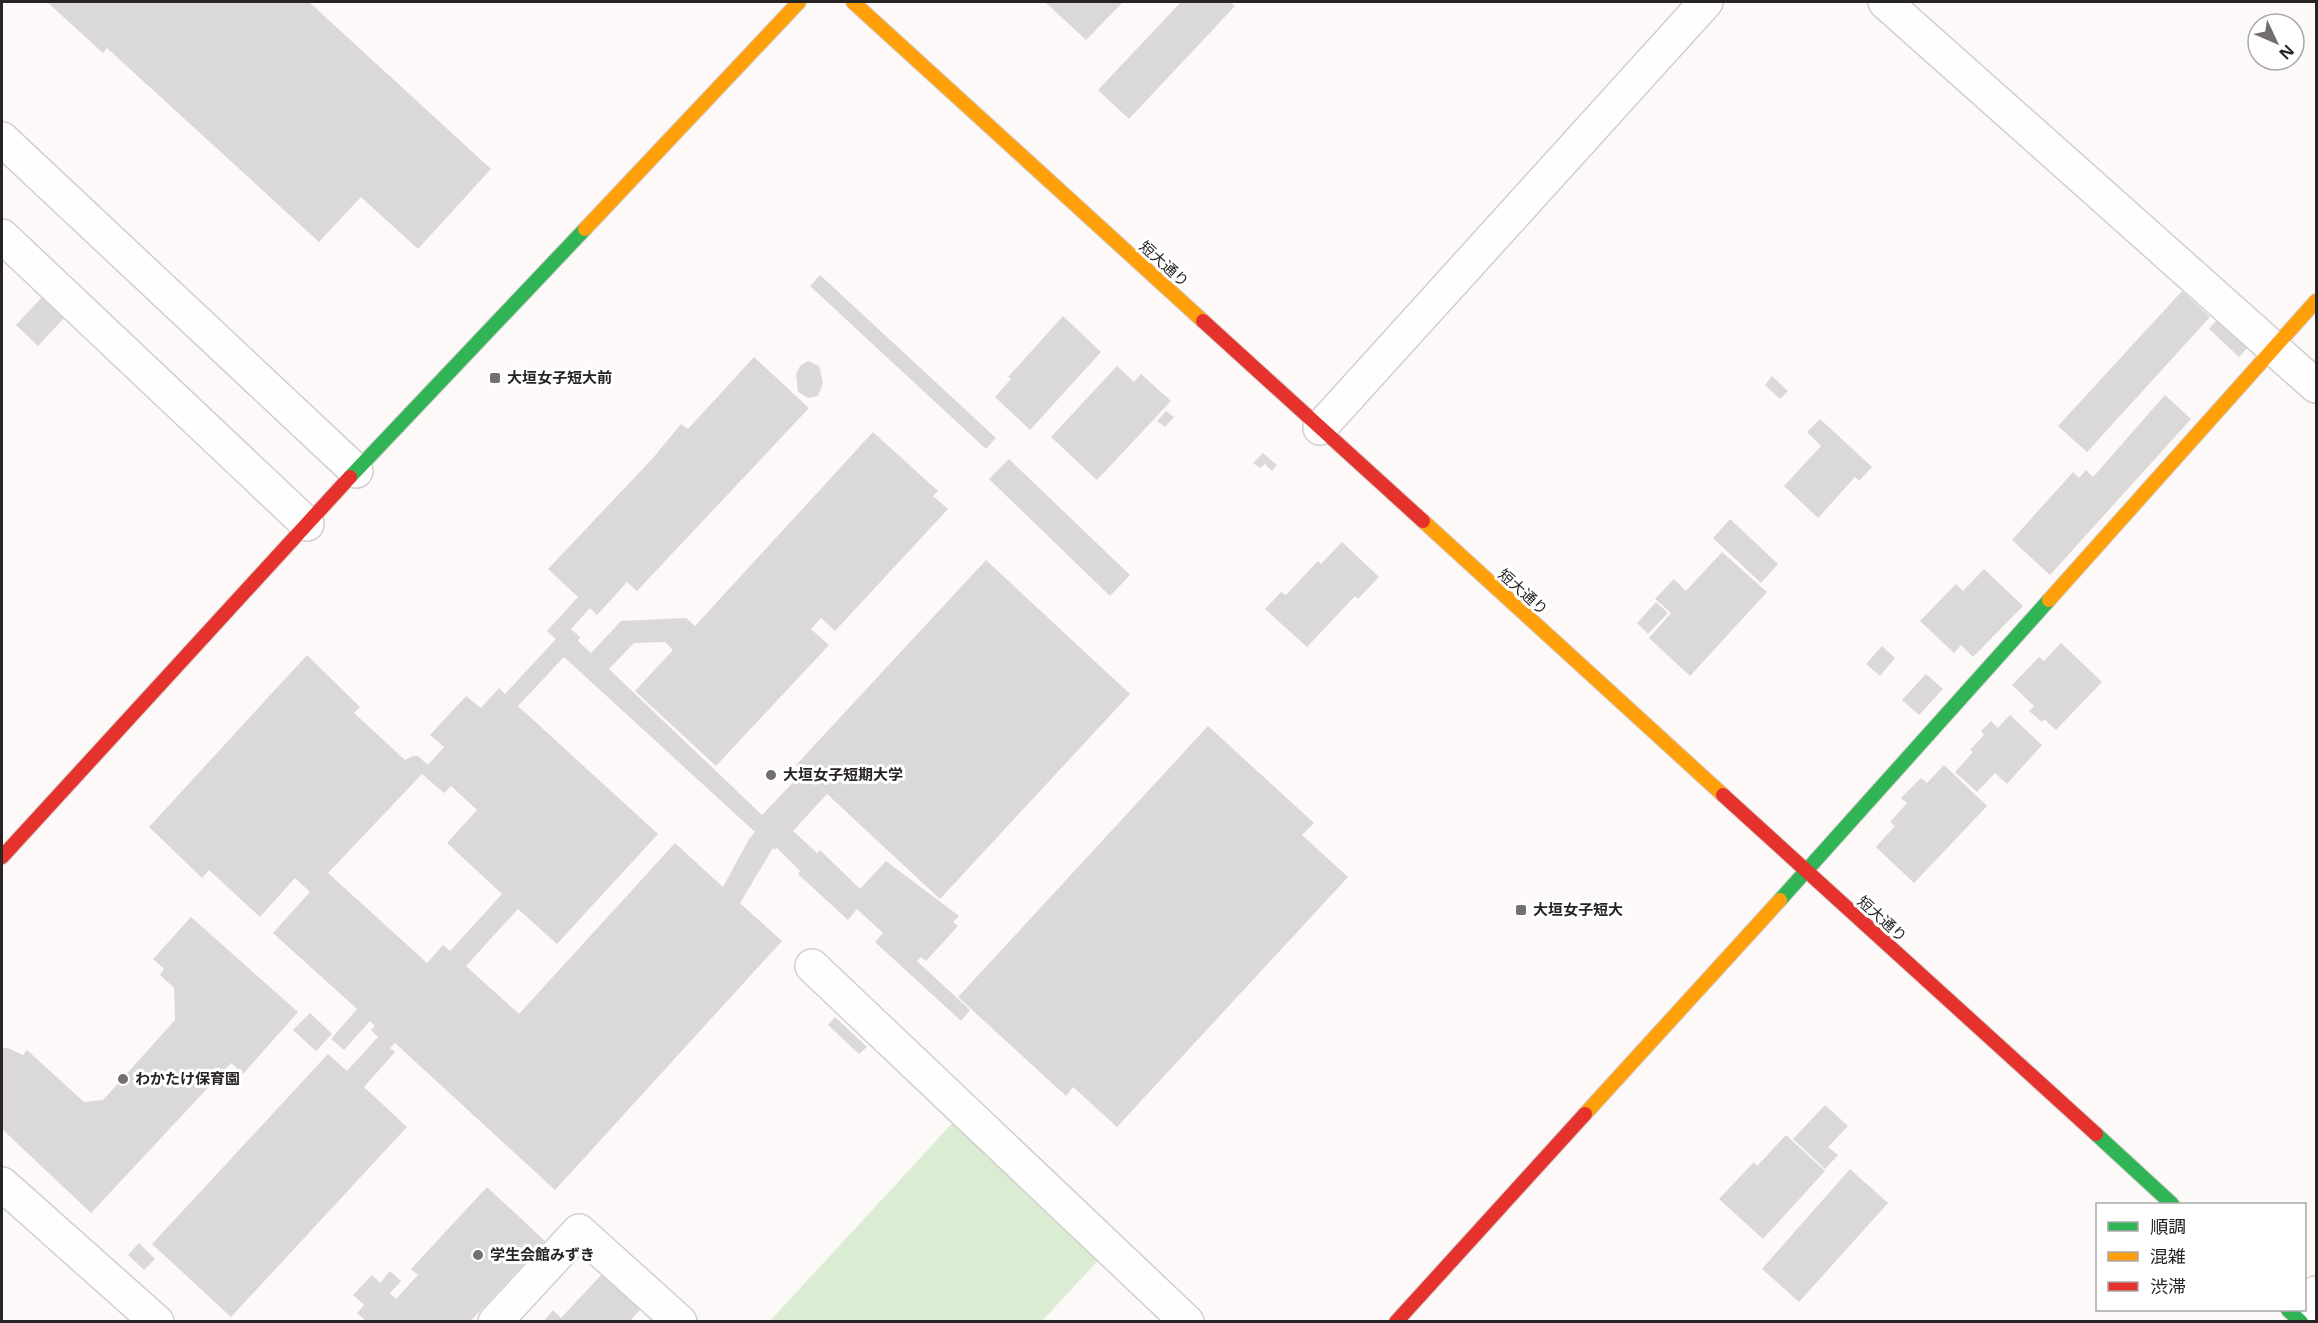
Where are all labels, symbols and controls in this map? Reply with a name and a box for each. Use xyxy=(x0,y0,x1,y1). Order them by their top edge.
north arrow xyxy=(2246,12,2306,72)
text: N xyxy=(2274,40,2299,65)
street label: 短大通り xyxy=(1136,236,1194,291)
place label: 大垣女子短大前 xyxy=(507,367,612,387)
marker: 大垣女子短大前 xyxy=(488,371,502,385)
street label: 短大通り xyxy=(1495,564,1553,619)
place label: 大垣女子短期大学 xyxy=(783,764,903,784)
marker: 大垣女子短期大学 xyxy=(764,768,778,782)
street label: 短大通り xyxy=(1854,891,1912,946)
place label: 大垣女子短大 xyxy=(1533,899,1623,919)
marker: 大垣女子短大 xyxy=(1514,903,1528,917)
place label: わかたけ保育園 xyxy=(135,1068,240,1088)
marker: わかたけ保育園 xyxy=(116,1072,130,1086)
legend xyxy=(2096,1203,2306,1311)
text: 順調 xyxy=(2150,1214,2186,1238)
place label: 学生会館みずき xyxy=(490,1244,595,1264)
text: 混雑 xyxy=(2150,1244,2186,1268)
marker: 学生会館みずき xyxy=(471,1248,485,1262)
text: 渋滞 xyxy=(2150,1274,2186,1298)

